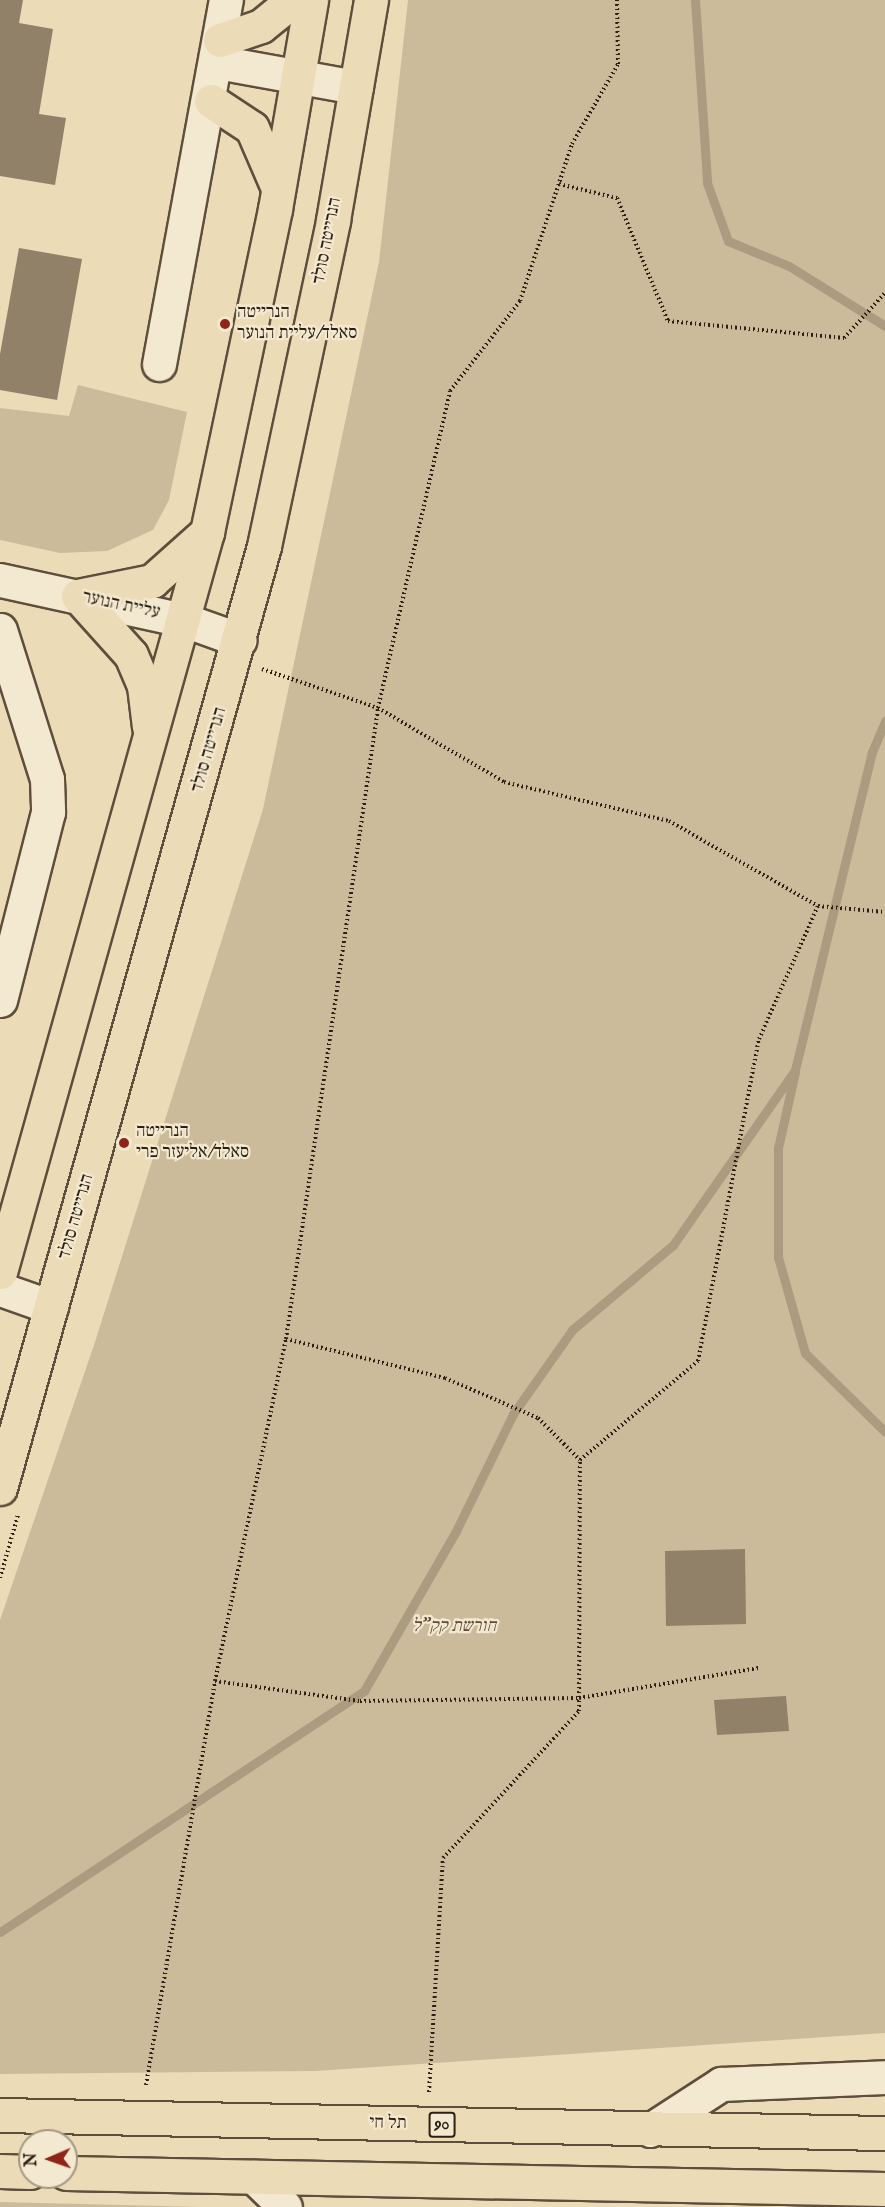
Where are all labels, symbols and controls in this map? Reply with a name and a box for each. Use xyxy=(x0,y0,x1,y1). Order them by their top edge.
street label: הנרייטה סולד xyxy=(309,196,347,286)
place label: הנרייטה סאלד/עליית הנוער xyxy=(237,303,357,346)
marker: הנרייטה סאלד/עליית הנוער xyxy=(218,317,232,331)
street label: עליית הנוער xyxy=(80,587,162,625)
street label: הנרייטה סולד xyxy=(188,705,232,795)
place label: הנרייטה סאלד/אליעזר פרי xyxy=(136,1122,249,1164)
marker: הנרייטה סאלד/אליעזר פרי xyxy=(117,1136,131,1150)
street label: הנרייטה סולד xyxy=(55,1172,99,1262)
park label: חורשת קק"ל xyxy=(412,1616,496,1638)
road number: 90 xyxy=(428,2112,456,2138)
street label: תל חי xyxy=(369,2113,407,2135)
north arrow xyxy=(18,2129,78,2189)
text: N xyxy=(22,2152,42,2167)

